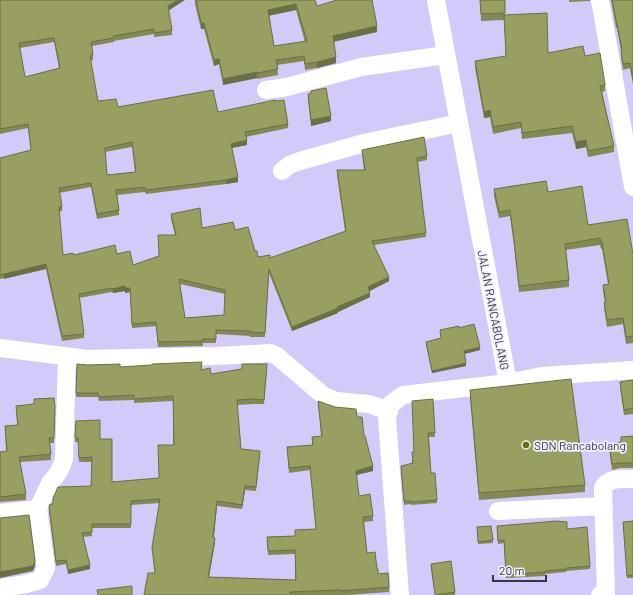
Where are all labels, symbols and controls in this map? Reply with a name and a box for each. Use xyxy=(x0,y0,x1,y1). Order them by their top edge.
street label: JALAN RANCABOLANG xyxy=(475,249,513,371)
place label: SDN Rancabolang xyxy=(534,438,626,452)
marker: SDN Rancabolang xyxy=(521,440,531,450)
scale bar xyxy=(493,557,546,583)
text: 20 m xyxy=(499,563,525,577)

